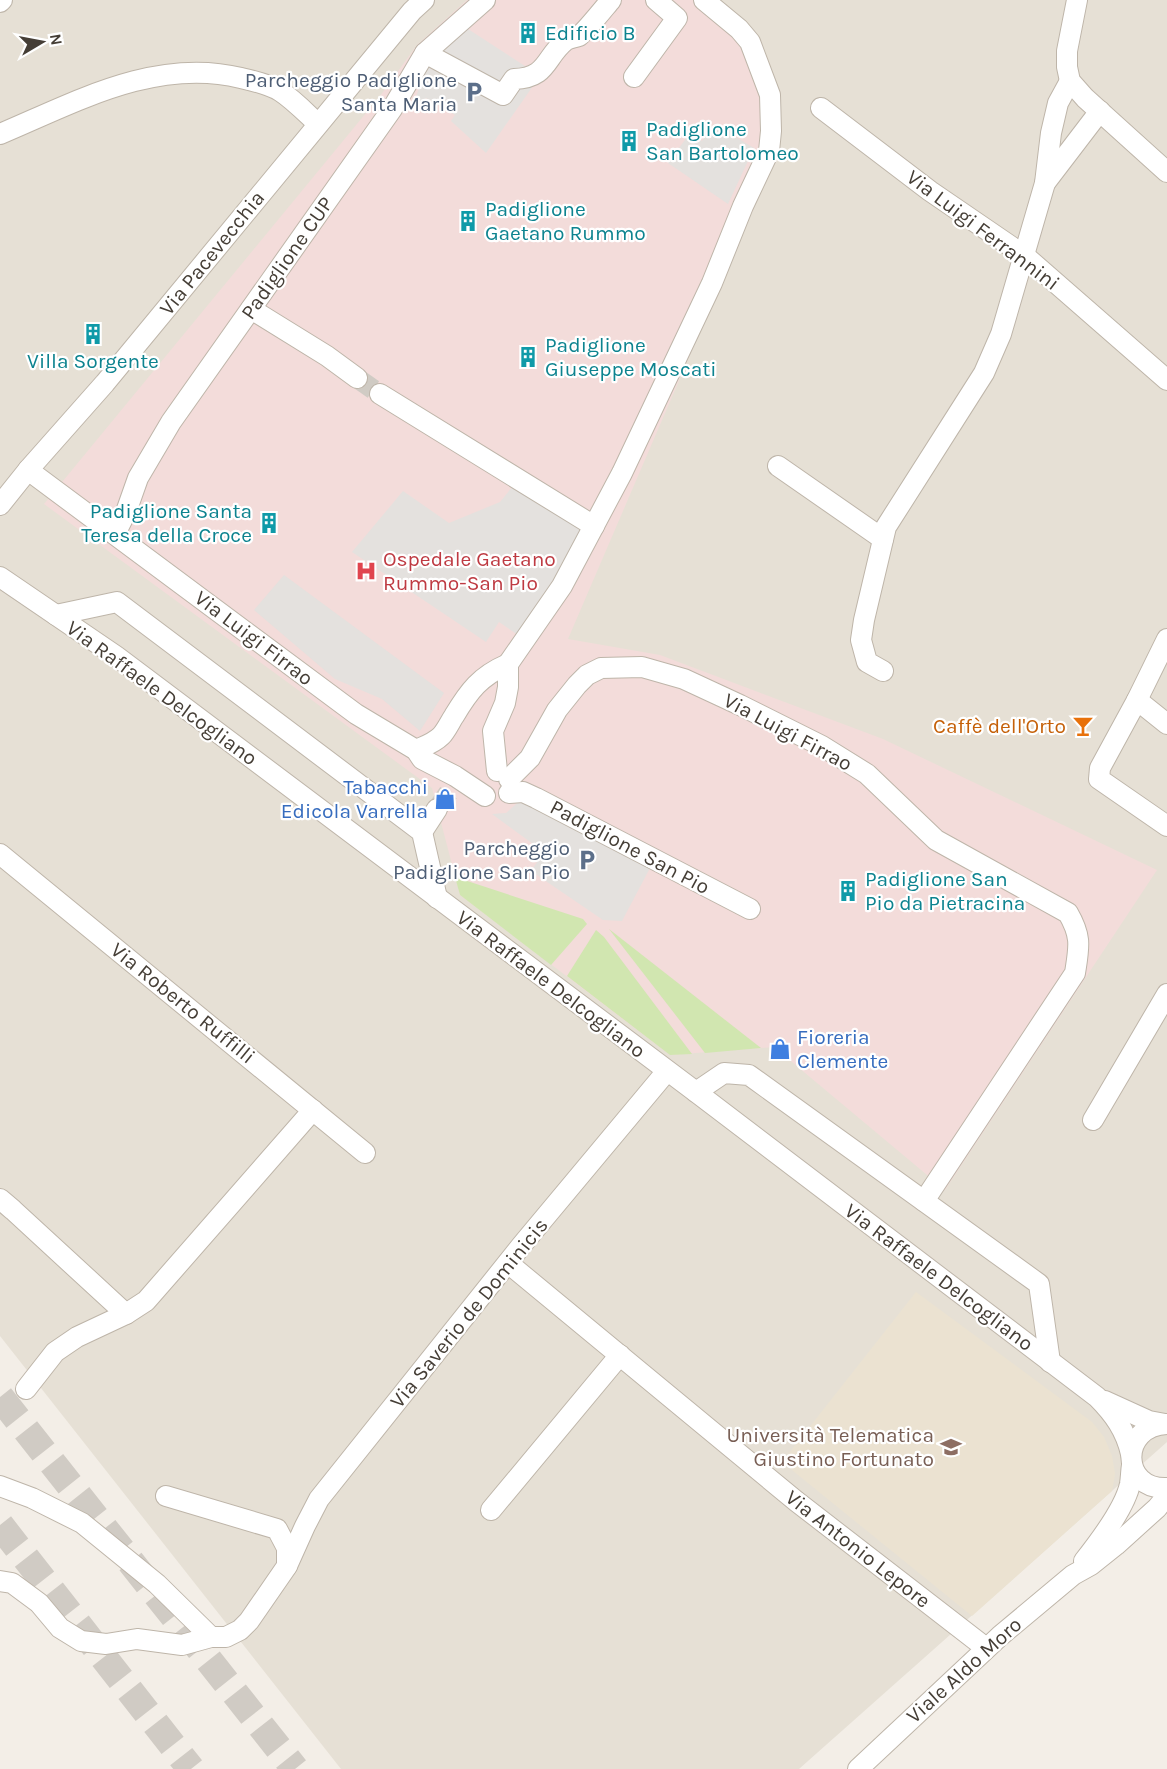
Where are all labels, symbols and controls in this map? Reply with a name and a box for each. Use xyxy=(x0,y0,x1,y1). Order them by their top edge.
north arrow xyxy=(12,12,72,72)
building icon: Edificio B xyxy=(516,21,540,45)
place label: Edificio B xyxy=(545,21,636,45)
text: N xyxy=(46,32,67,47)
place label: Parcheggio Padiglione Santa Maria xyxy=(245,68,457,116)
parking icon: Parcheggio Padiglione Santa Maria xyxy=(462,80,486,104)
place label: Padiglione San Bartolomeo xyxy=(646,117,799,165)
building icon: Padiglione San Bartolomeo xyxy=(617,129,641,153)
street label: Via Luigi Ferrannini xyxy=(902,165,1064,295)
street label: Via Pacevecchia xyxy=(155,186,269,320)
street label: Padiglione CUP xyxy=(236,192,338,324)
place label: Padiglione Gaetano Rummo xyxy=(485,197,646,245)
building icon: Padiglione Gaetano Rummo xyxy=(456,209,480,233)
building icon: Villa Sorgente xyxy=(81,322,105,346)
place label: Padiglione Giuseppe Moscati xyxy=(545,333,717,381)
building icon: Padiglione Giuseppe Moscati xyxy=(516,345,540,369)
place label: Villa Sorgente xyxy=(27,349,159,373)
place label: Padiglione Santa Teresa della Croce xyxy=(81,499,252,547)
building icon: Padiglione Santa Teresa della Croce xyxy=(257,511,281,535)
place label: Ospedale Gaetano Rummo-San Pio xyxy=(383,547,556,595)
hospital icon: Ospedale Gaetano Rummo-San Pio xyxy=(354,559,378,583)
street label: Via Luigi Firrao xyxy=(190,586,318,690)
street label: Via Raffaele Delcogliano xyxy=(62,616,262,770)
street label: Via Luigi Firrao xyxy=(720,688,856,776)
place label: Caffè dell'Orto xyxy=(933,714,1066,738)
bar icon: Caffè dell'Orto xyxy=(1071,714,1095,738)
place label: Tabacchi Edicola Varrella xyxy=(281,775,428,823)
shop icon: Tabacchi Edicola Varrella xyxy=(433,787,457,811)
street label: Padiglione San Pio xyxy=(546,795,714,899)
place label: Parcheggio Padiglione San Pio xyxy=(393,836,570,884)
parking icon: Parcheggio Padiglione San Pio xyxy=(575,848,599,872)
place label: Padiglione San Pio da Pietracina xyxy=(865,867,1025,915)
building icon: Padiglione San Pio da Pietracina xyxy=(836,879,860,903)
street label: Via Raffaele Delcogliano xyxy=(452,905,650,1063)
street label: Via Roberto Ruffilli xyxy=(106,938,260,1068)
place label: Fioreria Clemente xyxy=(797,1025,888,1073)
shop icon: Fioreria Clemente xyxy=(768,1037,792,1061)
street label: Via Raffaele Delcogliano xyxy=(840,1198,1038,1356)
street label: Via Saverio de Dominicis xyxy=(385,1213,553,1413)
place label: Università Telematica Giustino Fortunato xyxy=(727,1423,934,1471)
school or university icon: Università Telematica Giustino Fortunato xyxy=(939,1435,963,1459)
street label: Via Antonio Lepore xyxy=(781,1485,935,1613)
street label: Viale Aldo Moro xyxy=(902,1612,1026,1728)

